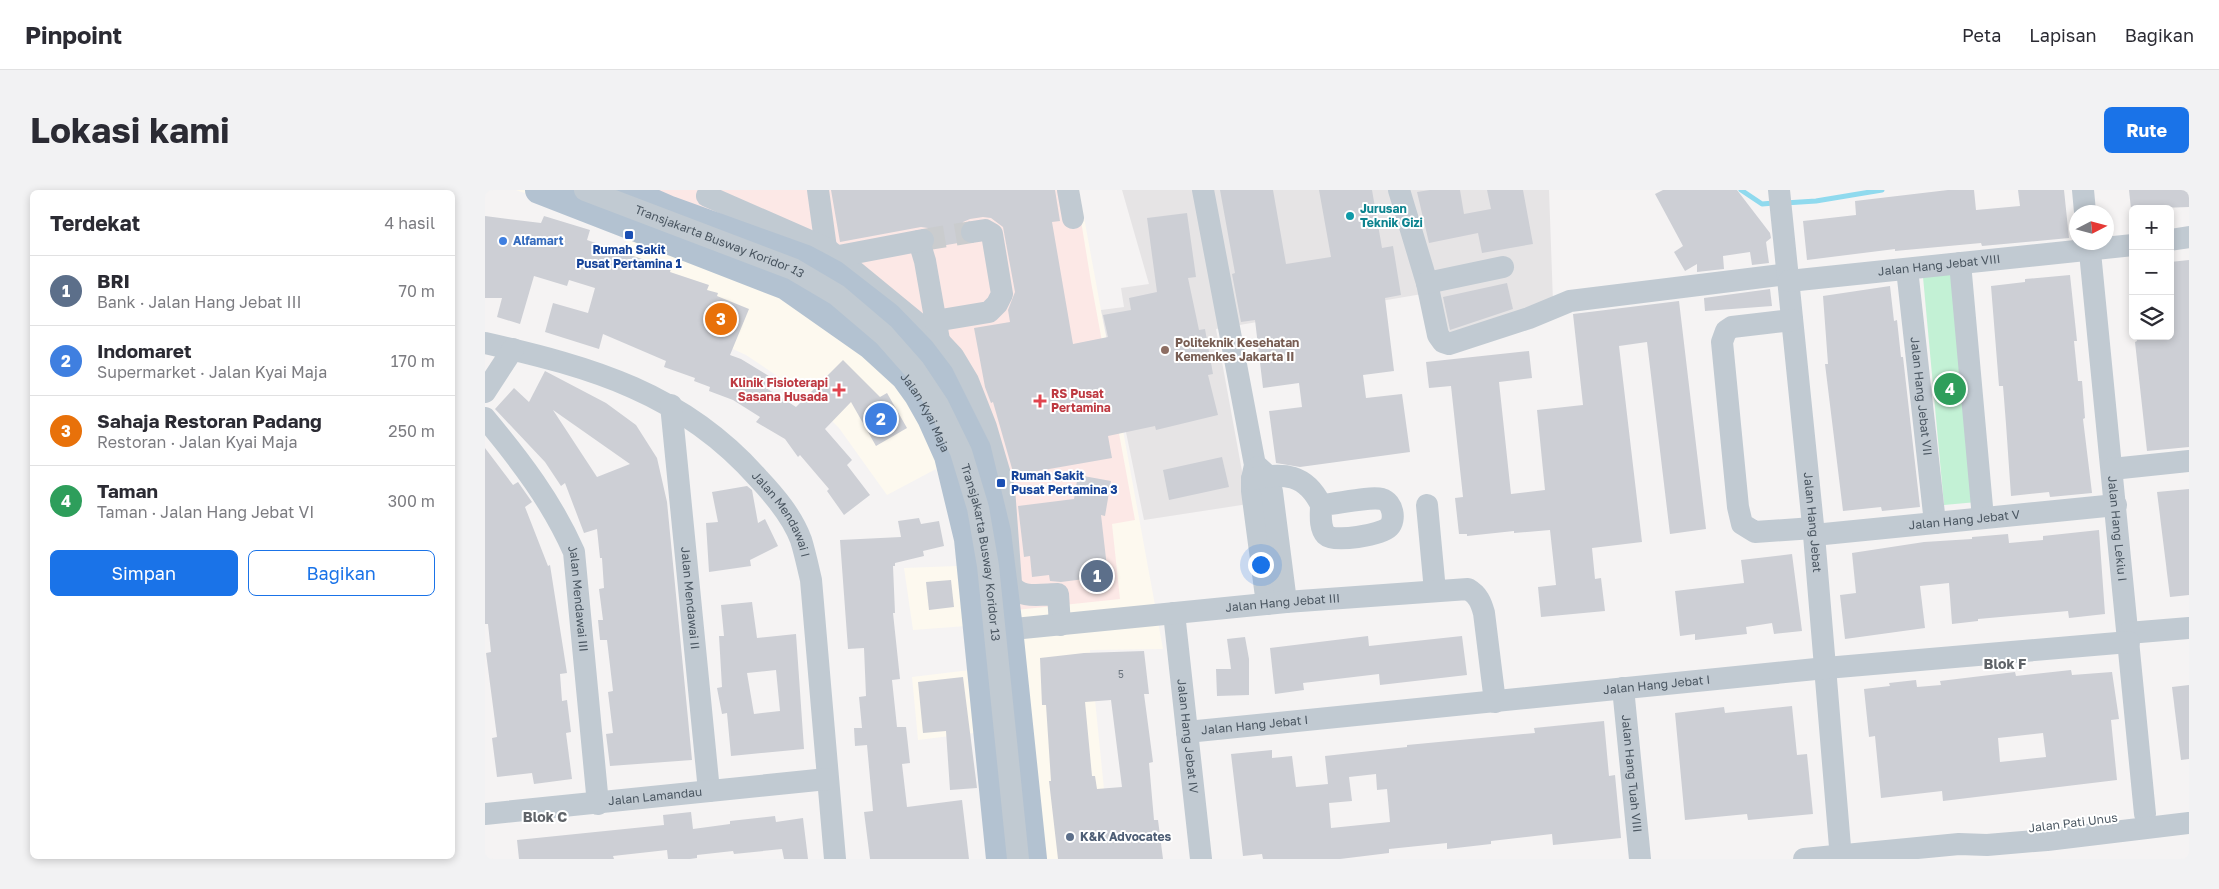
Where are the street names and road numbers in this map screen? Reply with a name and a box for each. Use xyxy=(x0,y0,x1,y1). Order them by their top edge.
street label: Transjakarta Busway Koridor 13 xyxy=(633,202,807,281)
street label: Jalan Hang Jebat VIII xyxy=(1877,251,2001,279)
street label: Jalan Hang Jebat VII xyxy=(1908,336,1936,456)
street label: Jalan Kyai Maja xyxy=(898,369,953,454)
street label: Transjakarta Busway Koridor 13 xyxy=(958,462,1004,642)
street label: Jalan Mendawai I xyxy=(749,468,813,559)
street label: Jalan Hang Jebat xyxy=(1801,471,1825,573)
street label: Jalan Hang Lekiu I xyxy=(2105,475,2130,582)
street label: Jalan Hang Jebat V xyxy=(1908,507,2021,533)
street label: Jalan Mendawai III xyxy=(565,542,591,652)
street label: Jalan Mendawai II xyxy=(678,546,703,650)
street label: Jalan Hang Jebat III xyxy=(1225,590,1340,615)
street label: Jalan Hang Jebat I xyxy=(1602,672,1711,697)
street label: Jalan Hang Jebat IV xyxy=(1174,678,1202,794)
street label: Jalan Hang Jebat I xyxy=(1200,712,1309,738)
street label: Jalan Hang Tuah VIII xyxy=(1619,714,1645,833)
street label: Jalan Lamandau xyxy=(607,784,703,808)
street label: Jalan Pati Unus xyxy=(2028,810,2118,835)

